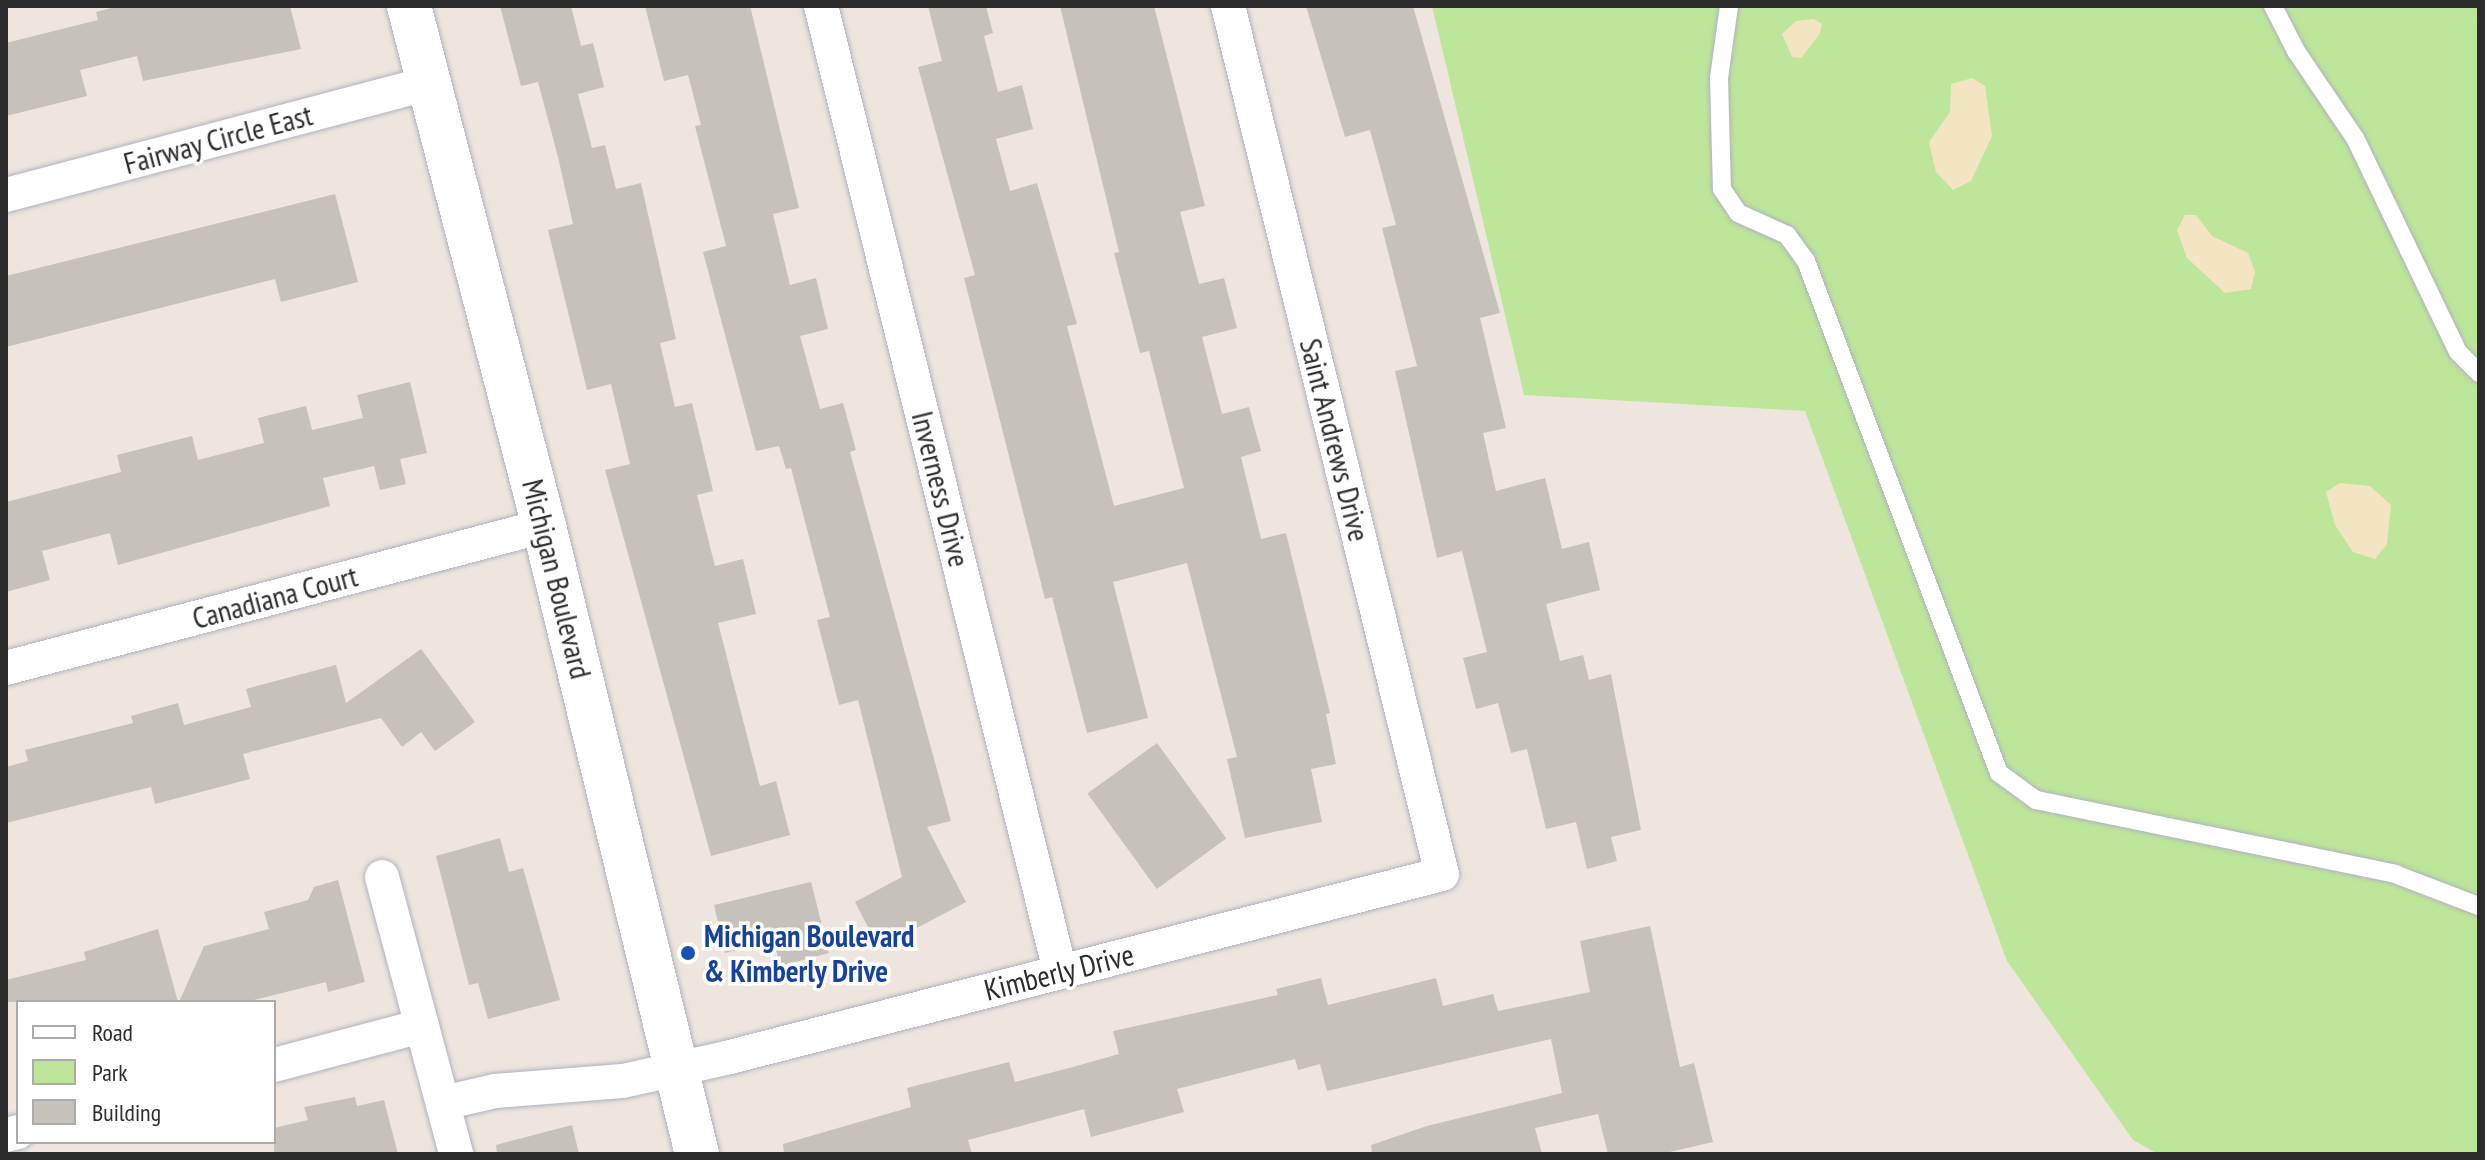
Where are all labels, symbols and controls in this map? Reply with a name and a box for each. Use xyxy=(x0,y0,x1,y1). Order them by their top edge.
street label: Fairway Circle East xyxy=(119,96,317,182)
street label: Saint Andrews Drive xyxy=(1292,334,1378,546)
street label: Inverness Drive xyxy=(904,407,978,571)
street label: Michigan Boulevard xyxy=(515,476,599,682)
street label: Canadiana Court xyxy=(188,558,362,636)
place label: Michigan Boulevard & Kimberly Drive xyxy=(704,918,914,988)
street label: Kimberly Drive xyxy=(980,936,1138,1008)
marker: Michigan Boulevard & Kimberly Drive xyxy=(679,944,697,962)
legend xyxy=(16,1000,276,1144)
text: Road xyxy=(92,1017,133,1048)
text: Park xyxy=(92,1057,128,1088)
text: Building xyxy=(92,1097,161,1128)

